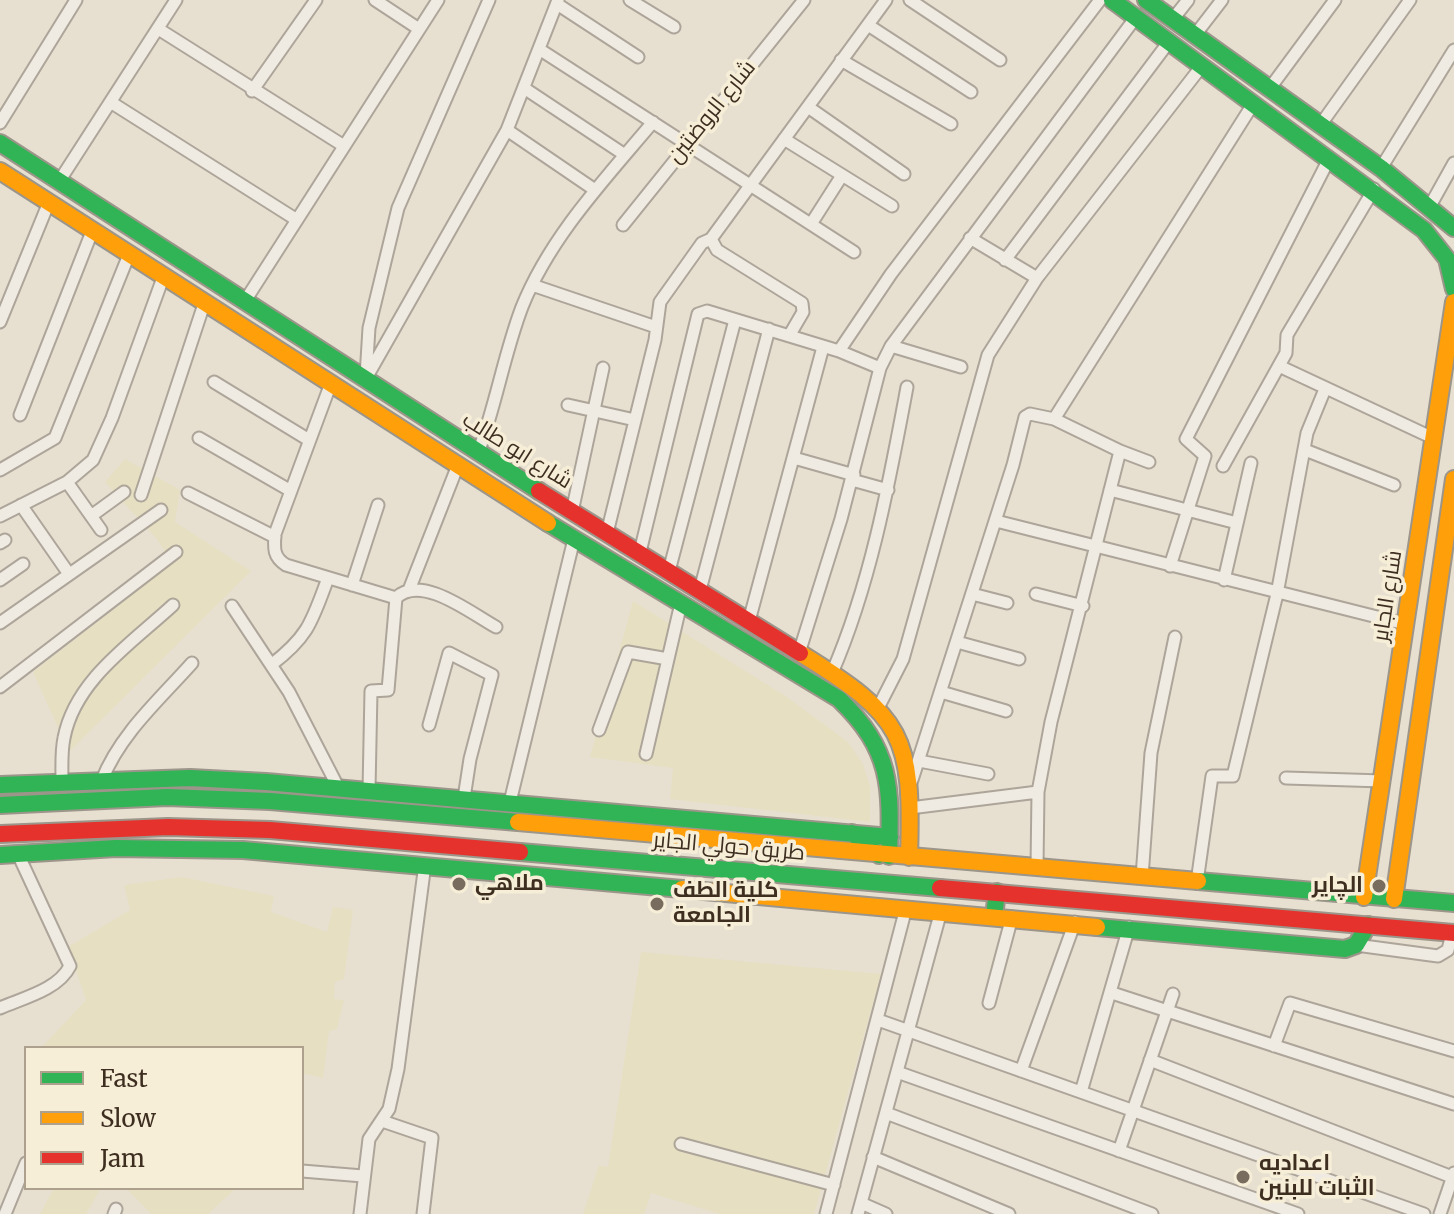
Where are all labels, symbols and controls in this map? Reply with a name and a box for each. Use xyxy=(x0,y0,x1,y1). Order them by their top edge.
street label: شارع الروضتين xyxy=(662,55,762,169)
street label: شارع ابو طالب xyxy=(457,407,577,495)
street label: شارع الجاير xyxy=(1368,548,1408,644)
street label: طريق حولي الجاير xyxy=(652,827,806,867)
place label: ملاهي xyxy=(475,871,544,897)
place label: الچاير xyxy=(1312,873,1363,899)
marker: ملاهي xyxy=(450,875,468,893)
marker: الچاير xyxy=(1370,877,1388,895)
place label: كلية الطف الجامعة xyxy=(673,878,778,930)
marker: كلية الطف الجامعة xyxy=(648,895,666,913)
legend xyxy=(24,1046,304,1190)
text: Fast xyxy=(100,1063,148,1094)
text: Slow xyxy=(100,1103,156,1134)
text: Jam xyxy=(100,1143,145,1174)
place label: اعداديه الثبات للبنين xyxy=(1259,1151,1375,1202)
marker: اعداديه الثبات للبنين xyxy=(1234,1168,1252,1186)

